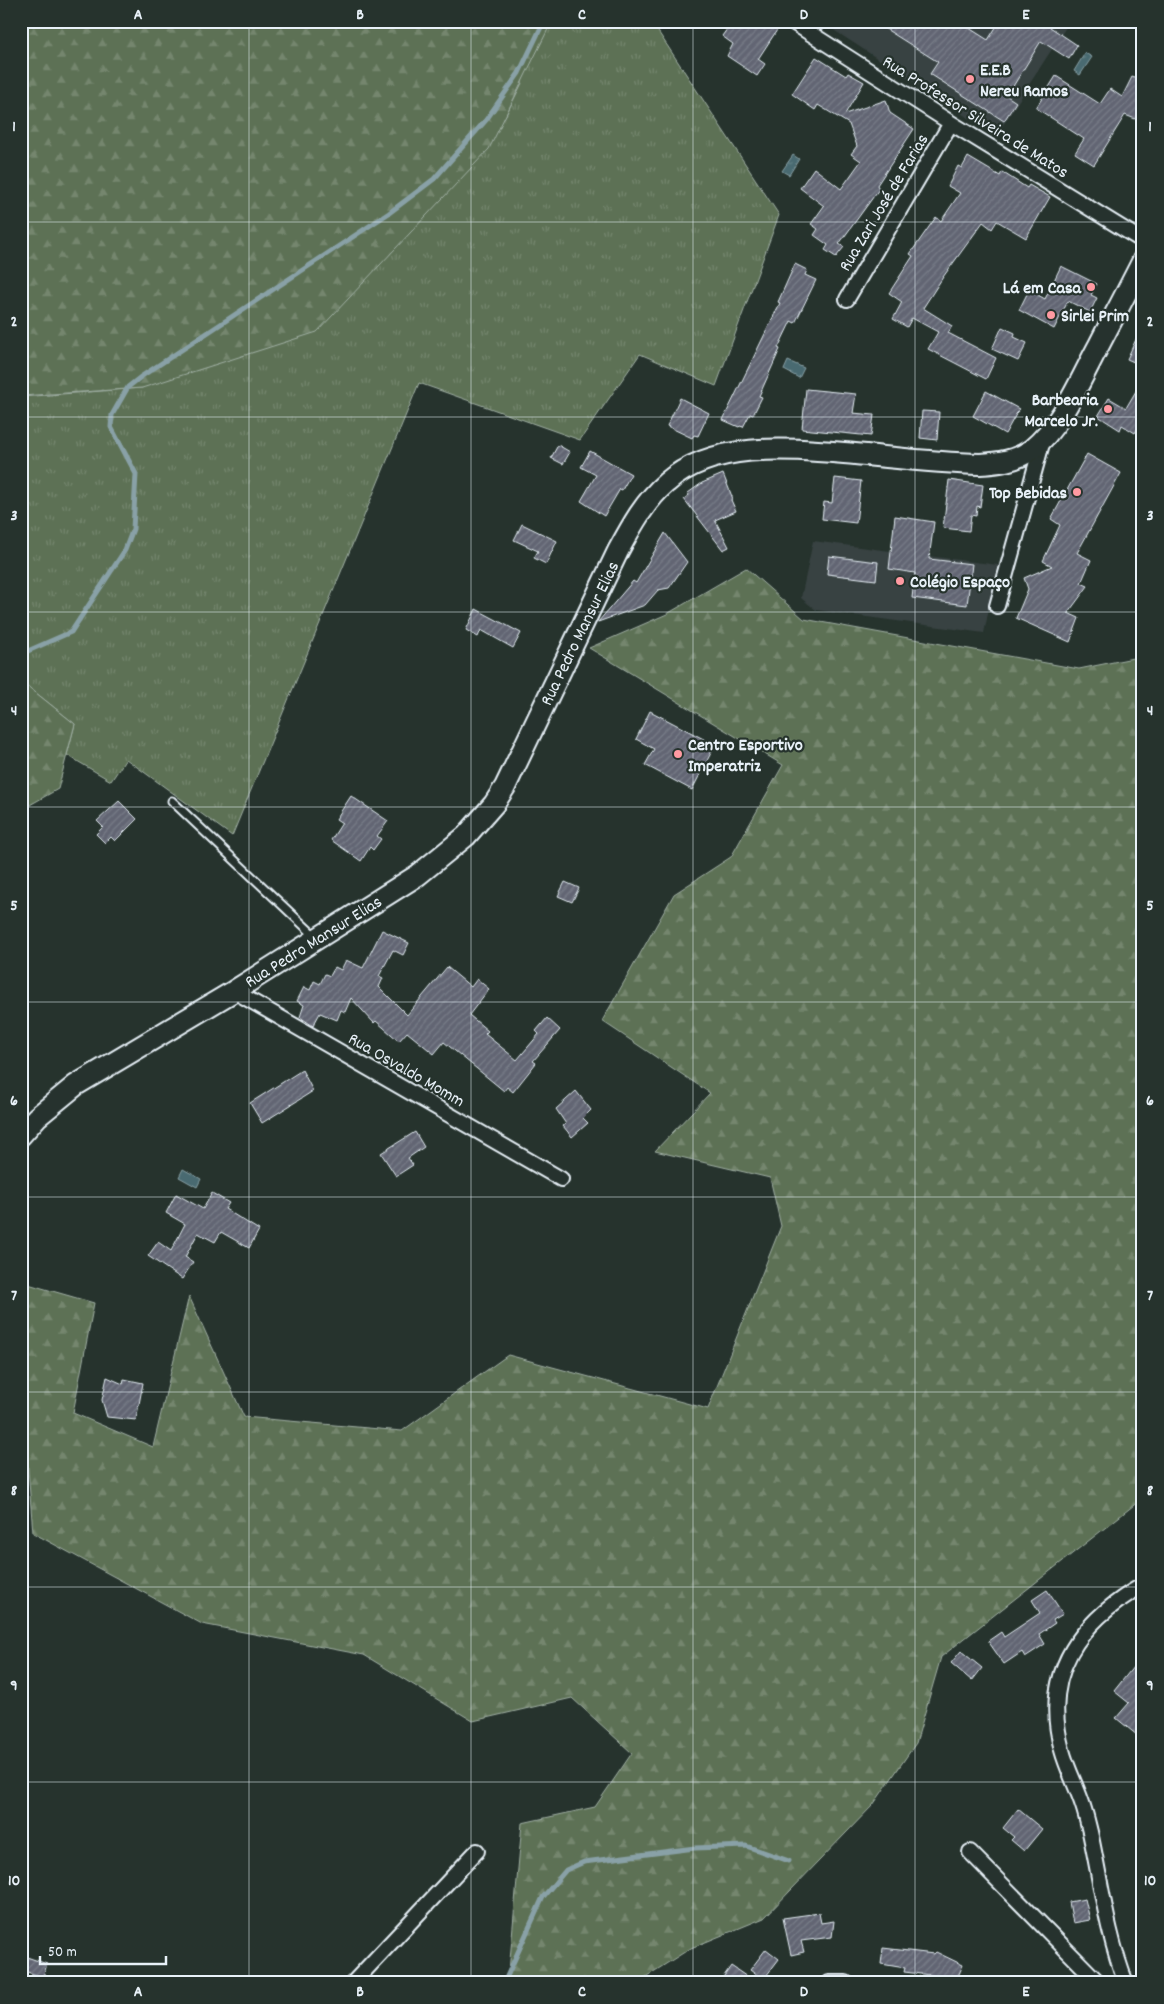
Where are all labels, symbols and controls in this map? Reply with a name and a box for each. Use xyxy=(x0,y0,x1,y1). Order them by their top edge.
text: A xyxy=(134,4,143,27)
text: B xyxy=(356,4,364,27)
text: C xyxy=(578,4,586,27)
text: D xyxy=(800,4,809,27)
text: E xyxy=(1022,4,1030,27)
street label: Rua Professor Silveira de Matos xyxy=(877,50,1073,186)
place label: E.E.B Nereu Ramos xyxy=(980,59,1069,105)
marker: E.E.B Nereu Ramos xyxy=(964,73,976,85)
text: 1 xyxy=(12,116,16,139)
text: 1 xyxy=(1148,116,1152,139)
street label: Rua Zari José de Farias xyxy=(834,130,936,277)
place label: Lá em Casa xyxy=(1003,277,1082,302)
marker: Lá em Casa xyxy=(1085,281,1097,293)
place label: Sirlei Prim xyxy=(1061,305,1129,330)
marker: Sirlei Prim xyxy=(1045,309,1057,321)
text: 2 xyxy=(11,311,18,334)
text: 2 xyxy=(1147,311,1154,334)
place label: Barbearia Marcelo Jr. xyxy=(1025,389,1099,435)
marker: Barbearia Marcelo Jr. xyxy=(1102,403,1114,415)
place label: Top Bebidas xyxy=(989,482,1067,507)
marker: Top Bebidas xyxy=(1071,486,1083,498)
text: 3 xyxy=(10,505,18,528)
text: 3 xyxy=(1146,505,1154,528)
street label: Rua Pedro Mansur Elias xyxy=(535,558,627,710)
place label: Colégio Espaço xyxy=(910,571,1010,596)
marker: Colégio Espaço xyxy=(894,575,906,587)
text: 4 xyxy=(11,700,17,723)
text: 4 xyxy=(1147,700,1153,723)
place label: Centro Esportivo Imperatriz xyxy=(688,734,803,780)
marker: Centro Esportivo Imperatriz xyxy=(672,748,684,760)
street label: Rua Pedro Mansur Elias xyxy=(241,891,388,995)
text: 5 xyxy=(10,895,18,918)
text: 5 xyxy=(1146,895,1154,918)
street label: Rua Osvaldo Momm xyxy=(343,1028,469,1115)
text: 6 xyxy=(10,1090,18,1113)
text: 6 xyxy=(1146,1090,1154,1113)
text: 7 xyxy=(11,1285,17,1308)
text: 7 xyxy=(1147,1285,1153,1308)
text: 8 xyxy=(11,1480,18,1503)
text: 8 xyxy=(1147,1480,1154,1503)
text: 9 xyxy=(10,1675,18,1698)
text: 9 xyxy=(1146,1675,1154,1698)
text: 10 xyxy=(8,1870,20,1893)
text: 10 xyxy=(1144,1870,1156,1893)
scale bar xyxy=(40,1934,166,1966)
text: 50 m xyxy=(48,1942,77,1964)
text: A xyxy=(134,1981,143,2004)
text: B xyxy=(356,1981,364,2004)
text: C xyxy=(578,1981,586,2004)
text: D xyxy=(800,1981,809,2004)
text: E xyxy=(1022,1981,1030,2004)

